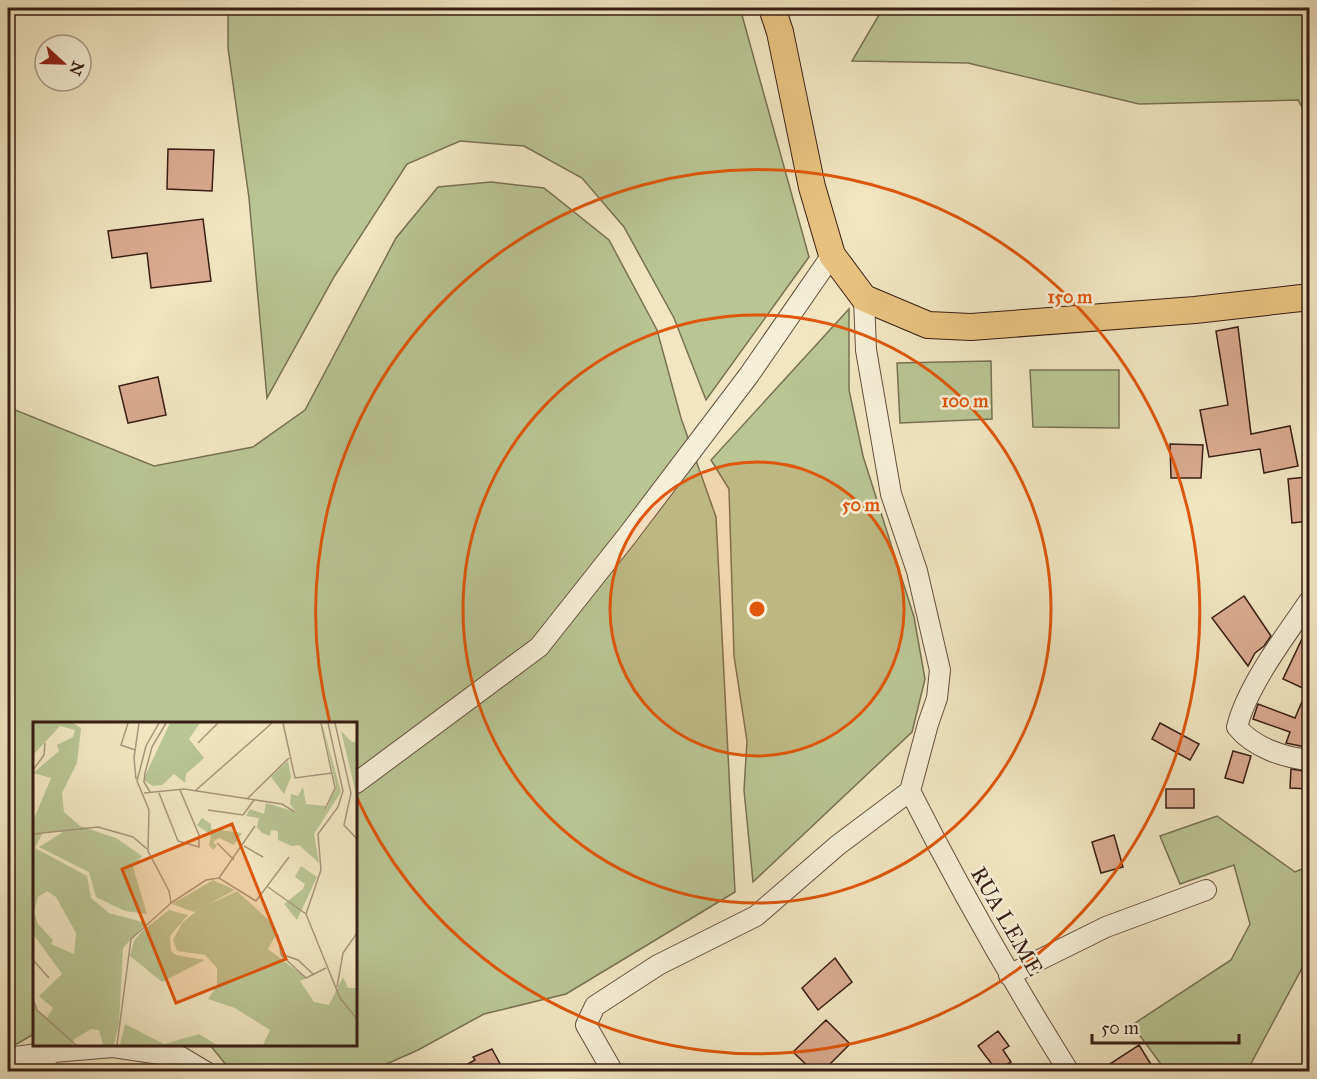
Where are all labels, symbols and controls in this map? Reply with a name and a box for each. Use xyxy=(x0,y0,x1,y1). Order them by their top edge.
north arrow xyxy=(33,33,93,93)
text: N xyxy=(65,59,88,79)
text: 150 m xyxy=(1048,286,1093,308)
text: 100 m xyxy=(942,390,989,412)
text: 50 m xyxy=(842,494,881,516)
centre of rings xyxy=(747,599,767,619)
inset map xyxy=(33,722,357,1046)
street label: RUA LEME xyxy=(965,862,1049,981)
scale bar xyxy=(1092,1007,1239,1045)
text: 50 m xyxy=(1101,1017,1139,1039)

